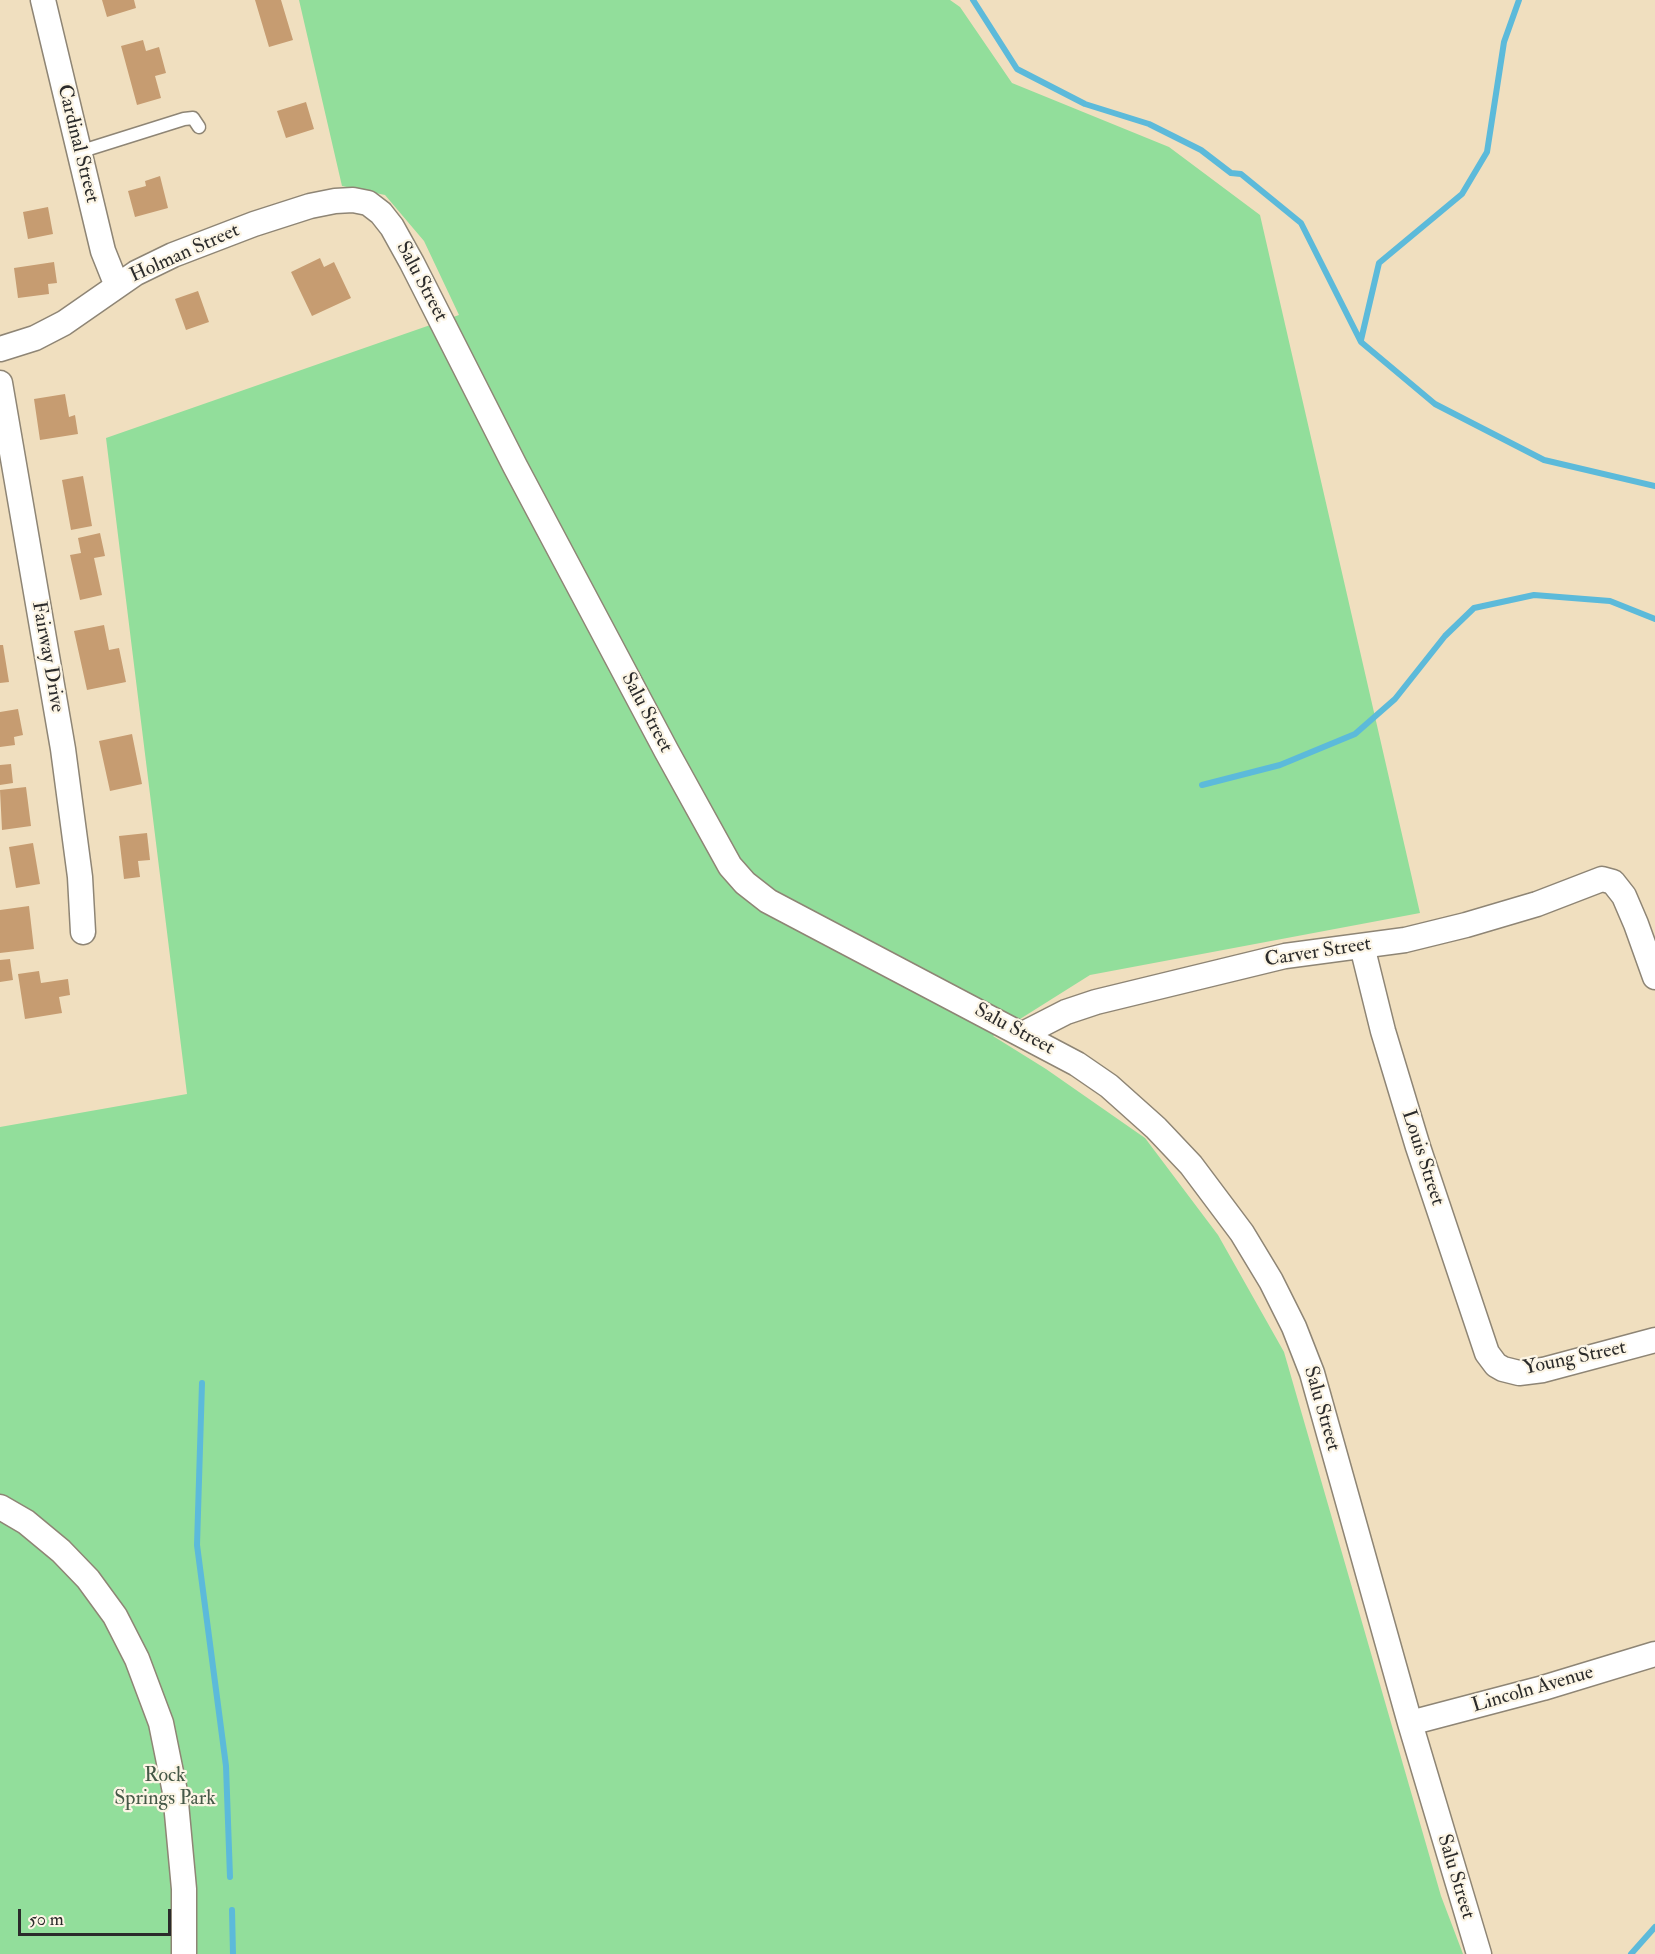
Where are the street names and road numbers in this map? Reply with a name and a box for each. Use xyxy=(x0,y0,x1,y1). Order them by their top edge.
street label: Cardinal Street xyxy=(51,82,103,206)
street label: Holman Street xyxy=(127,219,243,289)
street label: Salu Street xyxy=(390,238,452,326)
street label: Fairway Drive xyxy=(25,600,69,714)
street label: Salu Street xyxy=(615,669,677,757)
street label: Carver Street xyxy=(1263,933,1373,973)
street label: Salu Street xyxy=(970,999,1058,1061)
street label: Louis Street xyxy=(1395,1107,1449,1209)
street label: Young Street xyxy=(1521,1336,1629,1382)
street label: Salu Street xyxy=(1297,1364,1345,1454)
street label: Lincoln Avenue xyxy=(1470,1661,1596,1719)
street label: Salu Street xyxy=(1431,1832,1479,1922)

